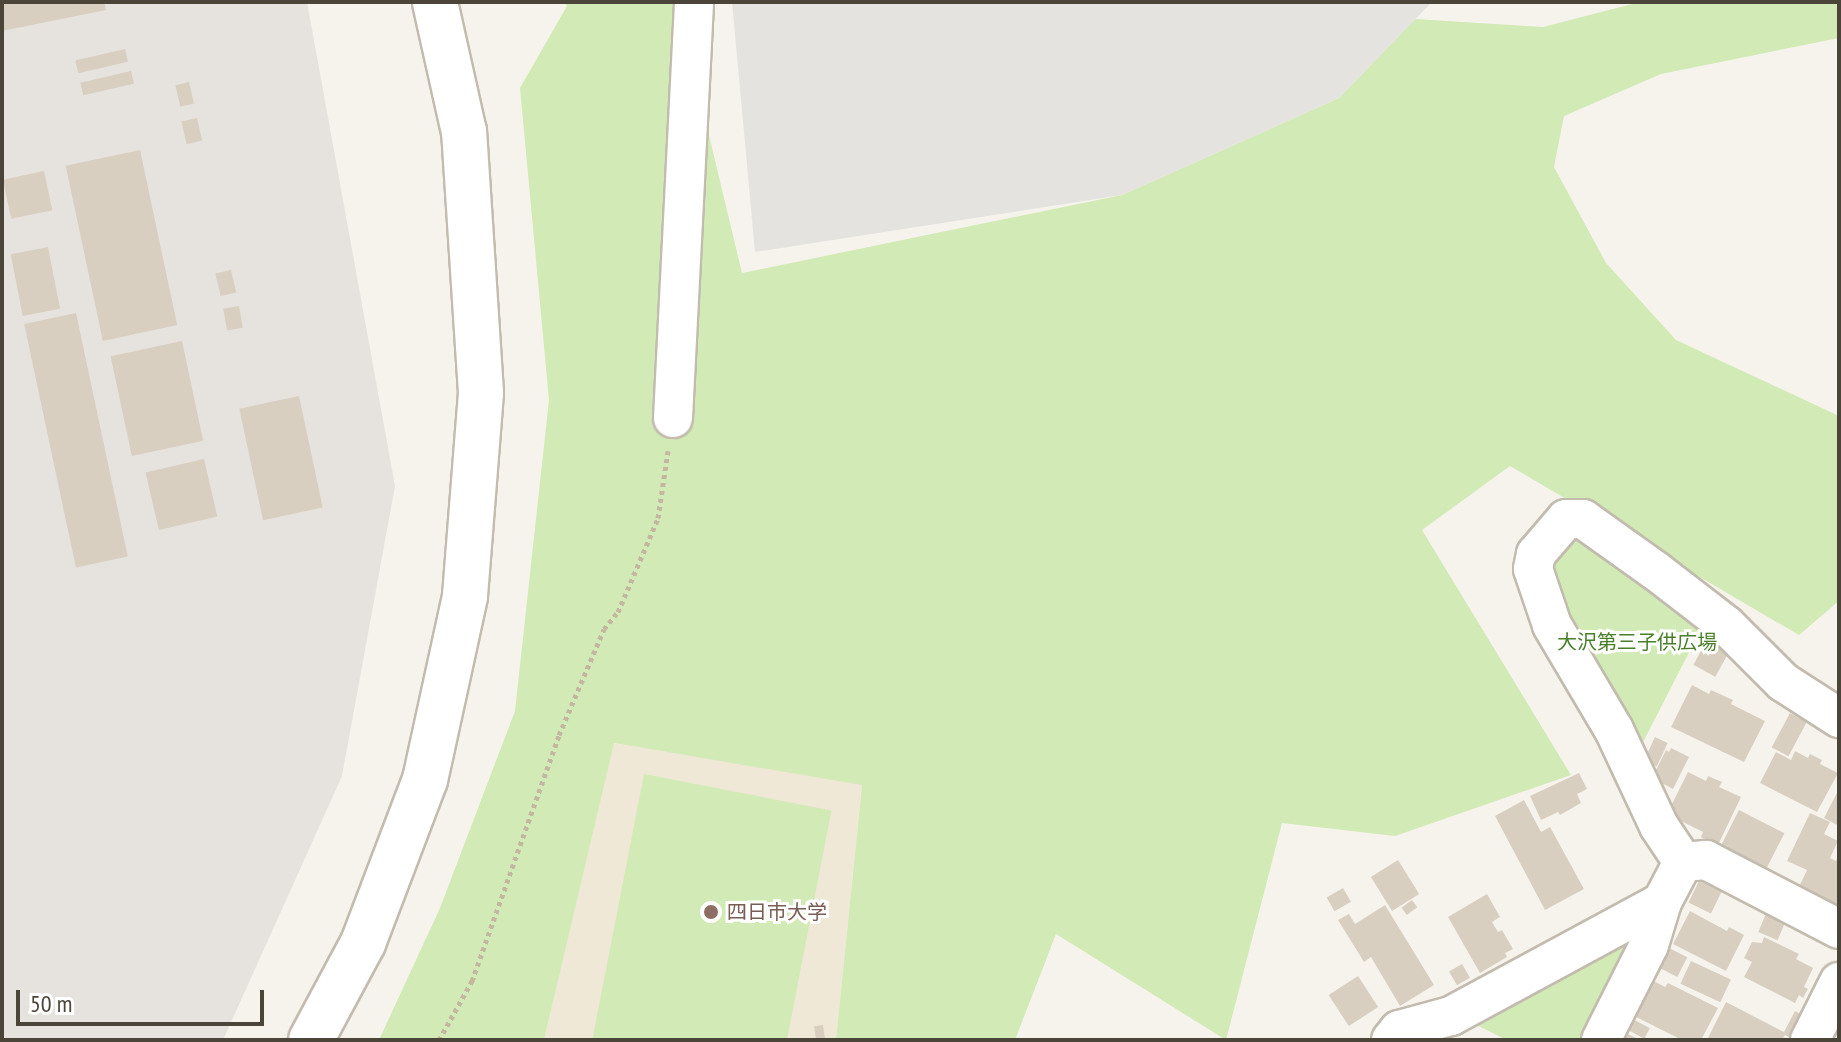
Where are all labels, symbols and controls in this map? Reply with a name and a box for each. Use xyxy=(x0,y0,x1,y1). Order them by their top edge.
park label: 大沢第三子供広場 xyxy=(1557,630,1717,654)
place label: 四日市大学 xyxy=(727,900,827,924)
marker: 四日市大学 xyxy=(702,903,720,921)
scale bar xyxy=(20,974,268,1024)
text: 50 m xyxy=(30,988,72,1019)

